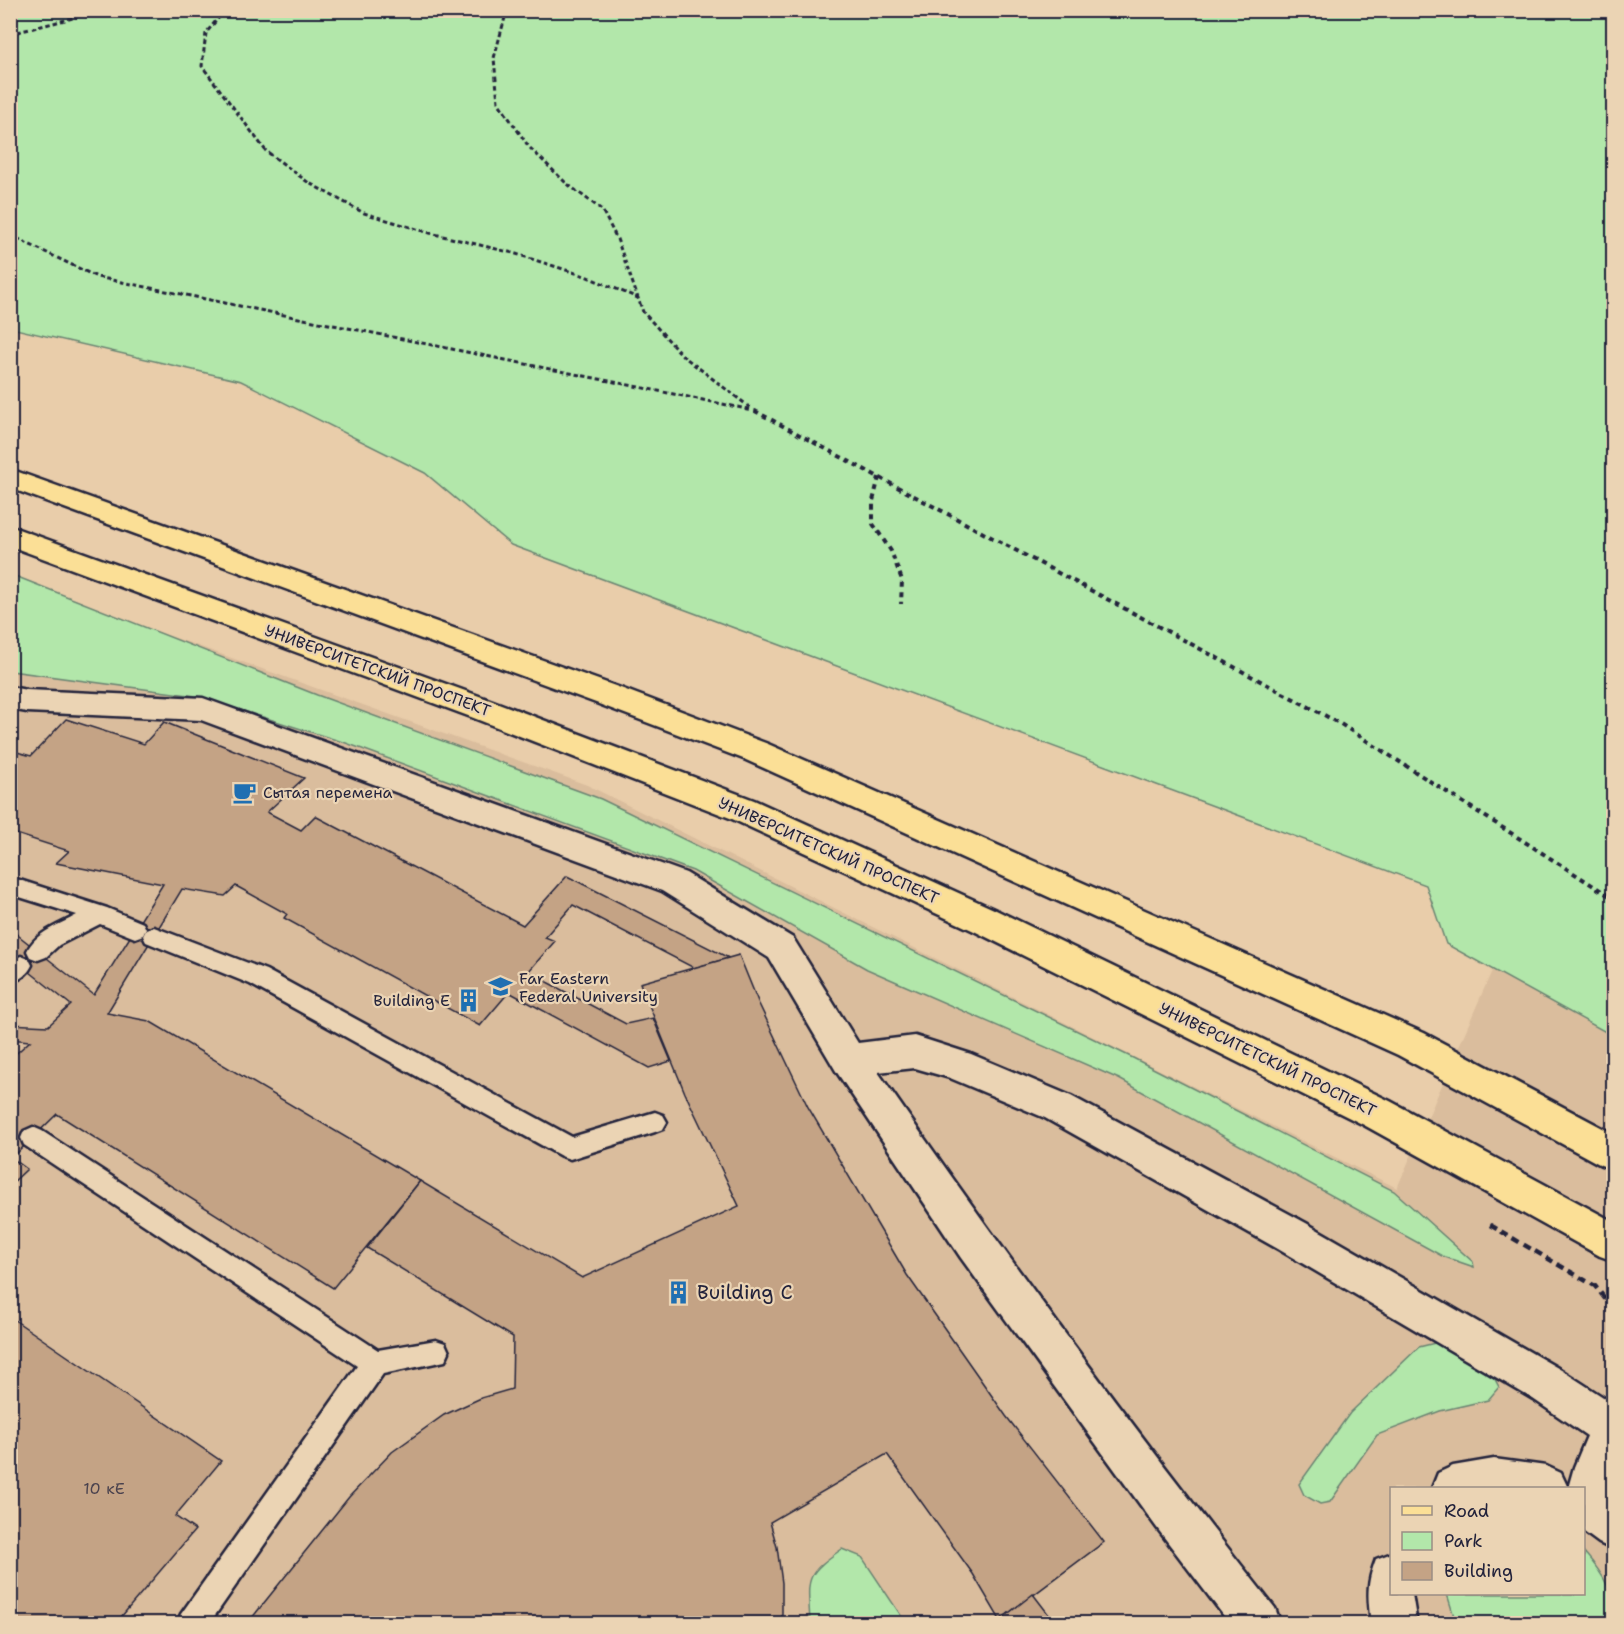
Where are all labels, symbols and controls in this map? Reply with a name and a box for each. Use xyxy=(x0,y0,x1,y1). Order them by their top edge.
street label: УНИВЕРСИТЕТСКИЙ ПРОСПЕКТ xyxy=(262,620,494,721)
cafe icon: Сытая перемена xyxy=(232,779,258,805)
place label: Сытая перемена xyxy=(263,782,393,803)
street label: УНИВЕРСИТЕТСКИЙ ПРОСПЕКТ xyxy=(715,792,942,909)
place label: Far Eastern Federal University xyxy=(519,968,658,1007)
school or university icon: Far Eastern Federal University xyxy=(488,974,514,1000)
building icon: Building E xyxy=(455,987,481,1013)
place label: Building E xyxy=(373,990,450,1011)
street label: УНИВЕРСИТЕТСКИЙ ПРОСПЕКТ xyxy=(1156,998,1380,1121)
building icon: Building C xyxy=(666,1279,692,1305)
place label: Building C xyxy=(697,1279,793,1305)
house number: 10 кE xyxy=(83,1478,125,1499)
legend xyxy=(1390,1487,1585,1595)
text: Road xyxy=(1444,1499,1489,1523)
text: Park xyxy=(1444,1529,1483,1553)
text: Building xyxy=(1444,1559,1513,1583)

